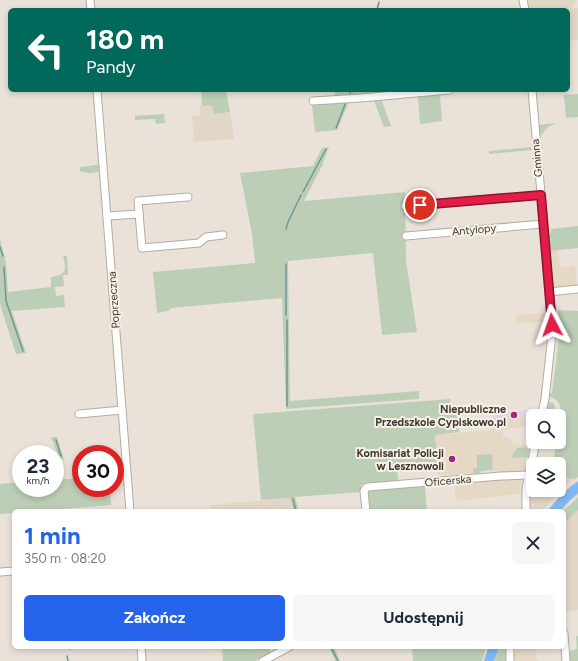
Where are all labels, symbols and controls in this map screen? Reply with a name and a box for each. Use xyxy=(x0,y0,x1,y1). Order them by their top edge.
text: 180 m xyxy=(86,22,164,56)
icon: left xyxy=(20,24,72,76)
text: Pandy xyxy=(86,56,135,78)
street label: Gminna xyxy=(529,138,545,178)
pin xyxy=(403,188,437,222)
icon: arrive xyxy=(409,194,431,216)
street label: Antylopy xyxy=(451,222,497,238)
street label: Poprzeczna xyxy=(106,271,122,329)
position arrow xyxy=(531,304,573,346)
place label: Niepubliczne Przedszkole Cypiskowo.pl xyxy=(375,403,506,429)
map controls xyxy=(526,409,566,497)
button: search xyxy=(526,409,566,449)
marker: Niepubliczne Przedszkole Cypiskowo.pl xyxy=(509,410,519,420)
speed limit sign: 30 xyxy=(72,445,124,497)
place label: Komisariat Policji w Lesznowoli xyxy=(357,447,444,473)
text: 23 xyxy=(27,454,49,478)
marker: Komisariat Policji w Lesznowoli xyxy=(447,454,457,464)
button: layers xyxy=(526,457,566,497)
street label: Oficerska xyxy=(424,472,472,490)
text: km/h xyxy=(27,474,49,487)
text: 1 min xyxy=(24,521,81,550)
button: close xyxy=(512,522,554,564)
text: 350 m · 08:20 xyxy=(24,551,106,566)
button: Zakończ xyxy=(24,595,285,641)
button: Udostępnij xyxy=(293,595,554,641)

